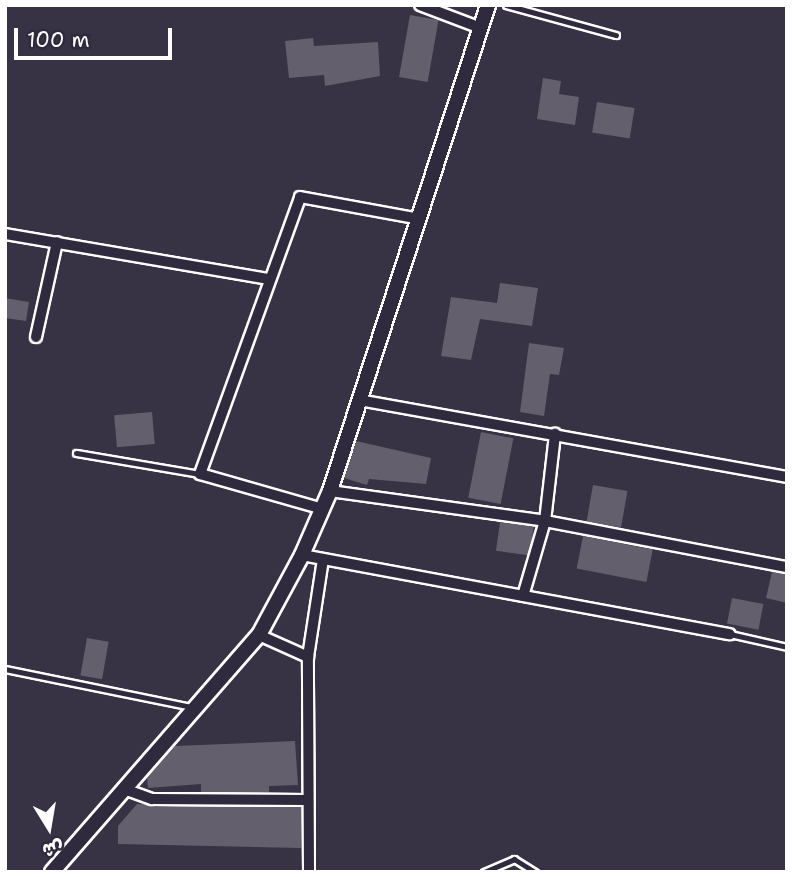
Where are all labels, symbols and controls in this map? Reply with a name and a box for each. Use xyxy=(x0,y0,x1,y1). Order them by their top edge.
scale bar xyxy=(18,14,175,58)
text: 100 m xyxy=(27,26,90,54)
north arrow xyxy=(14,793,84,863)
text: ش xyxy=(40,835,66,863)

